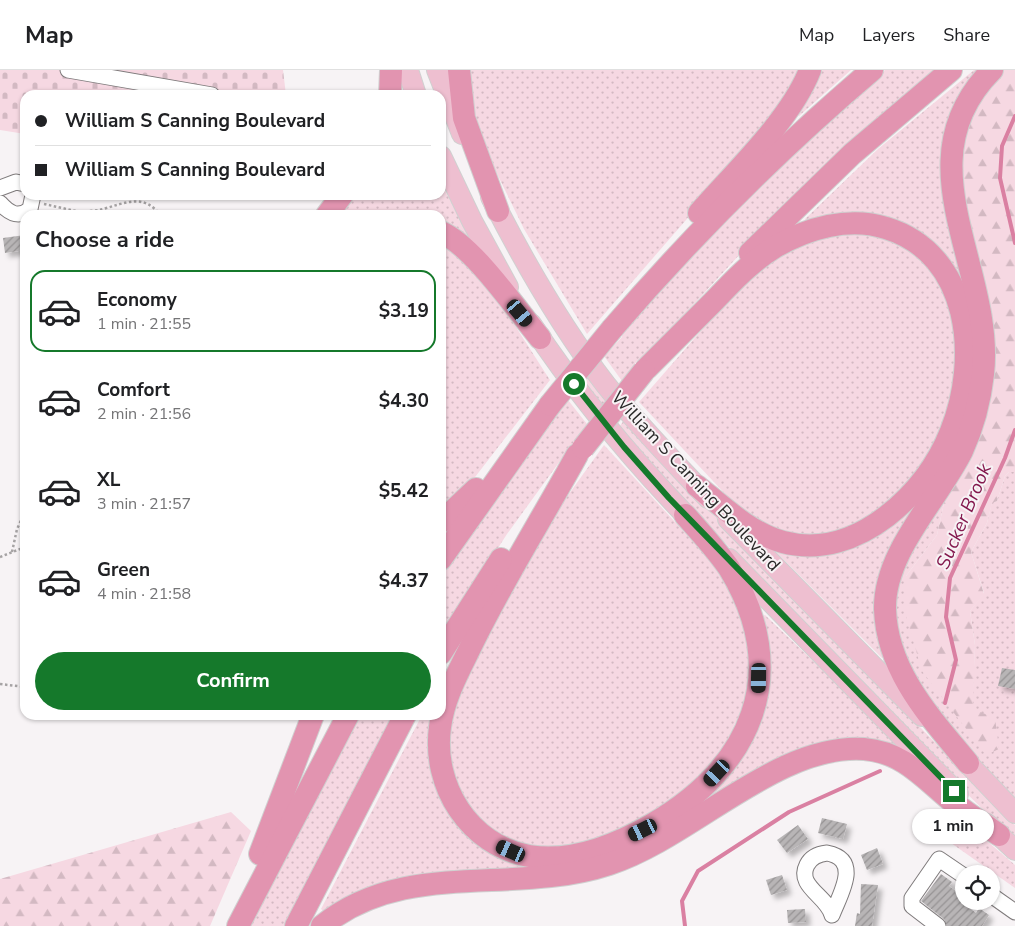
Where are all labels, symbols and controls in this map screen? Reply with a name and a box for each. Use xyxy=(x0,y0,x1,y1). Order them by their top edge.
text: Map xyxy=(25,19,73,51)
text: Map xyxy=(799,23,834,47)
text: Layers xyxy=(862,23,915,47)
text: Share xyxy=(943,23,990,47)
text: William S Canning Boulevard xyxy=(65,108,325,134)
text: William S Canning Boulevard xyxy=(65,157,325,183)
text: Choose a ride xyxy=(35,225,174,255)
text: Economy xyxy=(97,287,177,313)
icon: car xyxy=(37,289,82,334)
car xyxy=(504,297,535,329)
text: $3.19 xyxy=(379,298,429,324)
text: 1 min · 21:55 xyxy=(97,313,191,335)
route start xyxy=(563,373,585,395)
text: Comfort xyxy=(97,377,170,403)
icon: car xyxy=(37,379,82,424)
street label: William S Canning Boulevard xyxy=(606,386,786,576)
text: $4.30 xyxy=(379,388,429,414)
text: 2 min · 21:56 xyxy=(97,403,191,425)
water label: Sucker Brook xyxy=(930,459,998,573)
text: XL xyxy=(97,467,120,493)
icon: car xyxy=(37,469,82,514)
text: $5.42 xyxy=(379,478,429,504)
text: 3 min · 21:57 xyxy=(97,493,191,515)
text: Green xyxy=(97,557,150,583)
icon: car xyxy=(37,559,82,604)
text: $4.37 xyxy=(379,568,429,594)
text: 4 min · 21:58 xyxy=(97,583,191,605)
button: Confirm xyxy=(35,652,431,710)
car xyxy=(751,663,766,693)
car xyxy=(701,757,732,789)
route end xyxy=(943,780,965,802)
callout: 1 min xyxy=(913,808,995,844)
text: 1 min xyxy=(932,815,974,837)
car xyxy=(626,817,659,843)
car xyxy=(494,838,527,864)
map controls xyxy=(955,865,1000,910)
button: locate xyxy=(955,865,1000,910)

